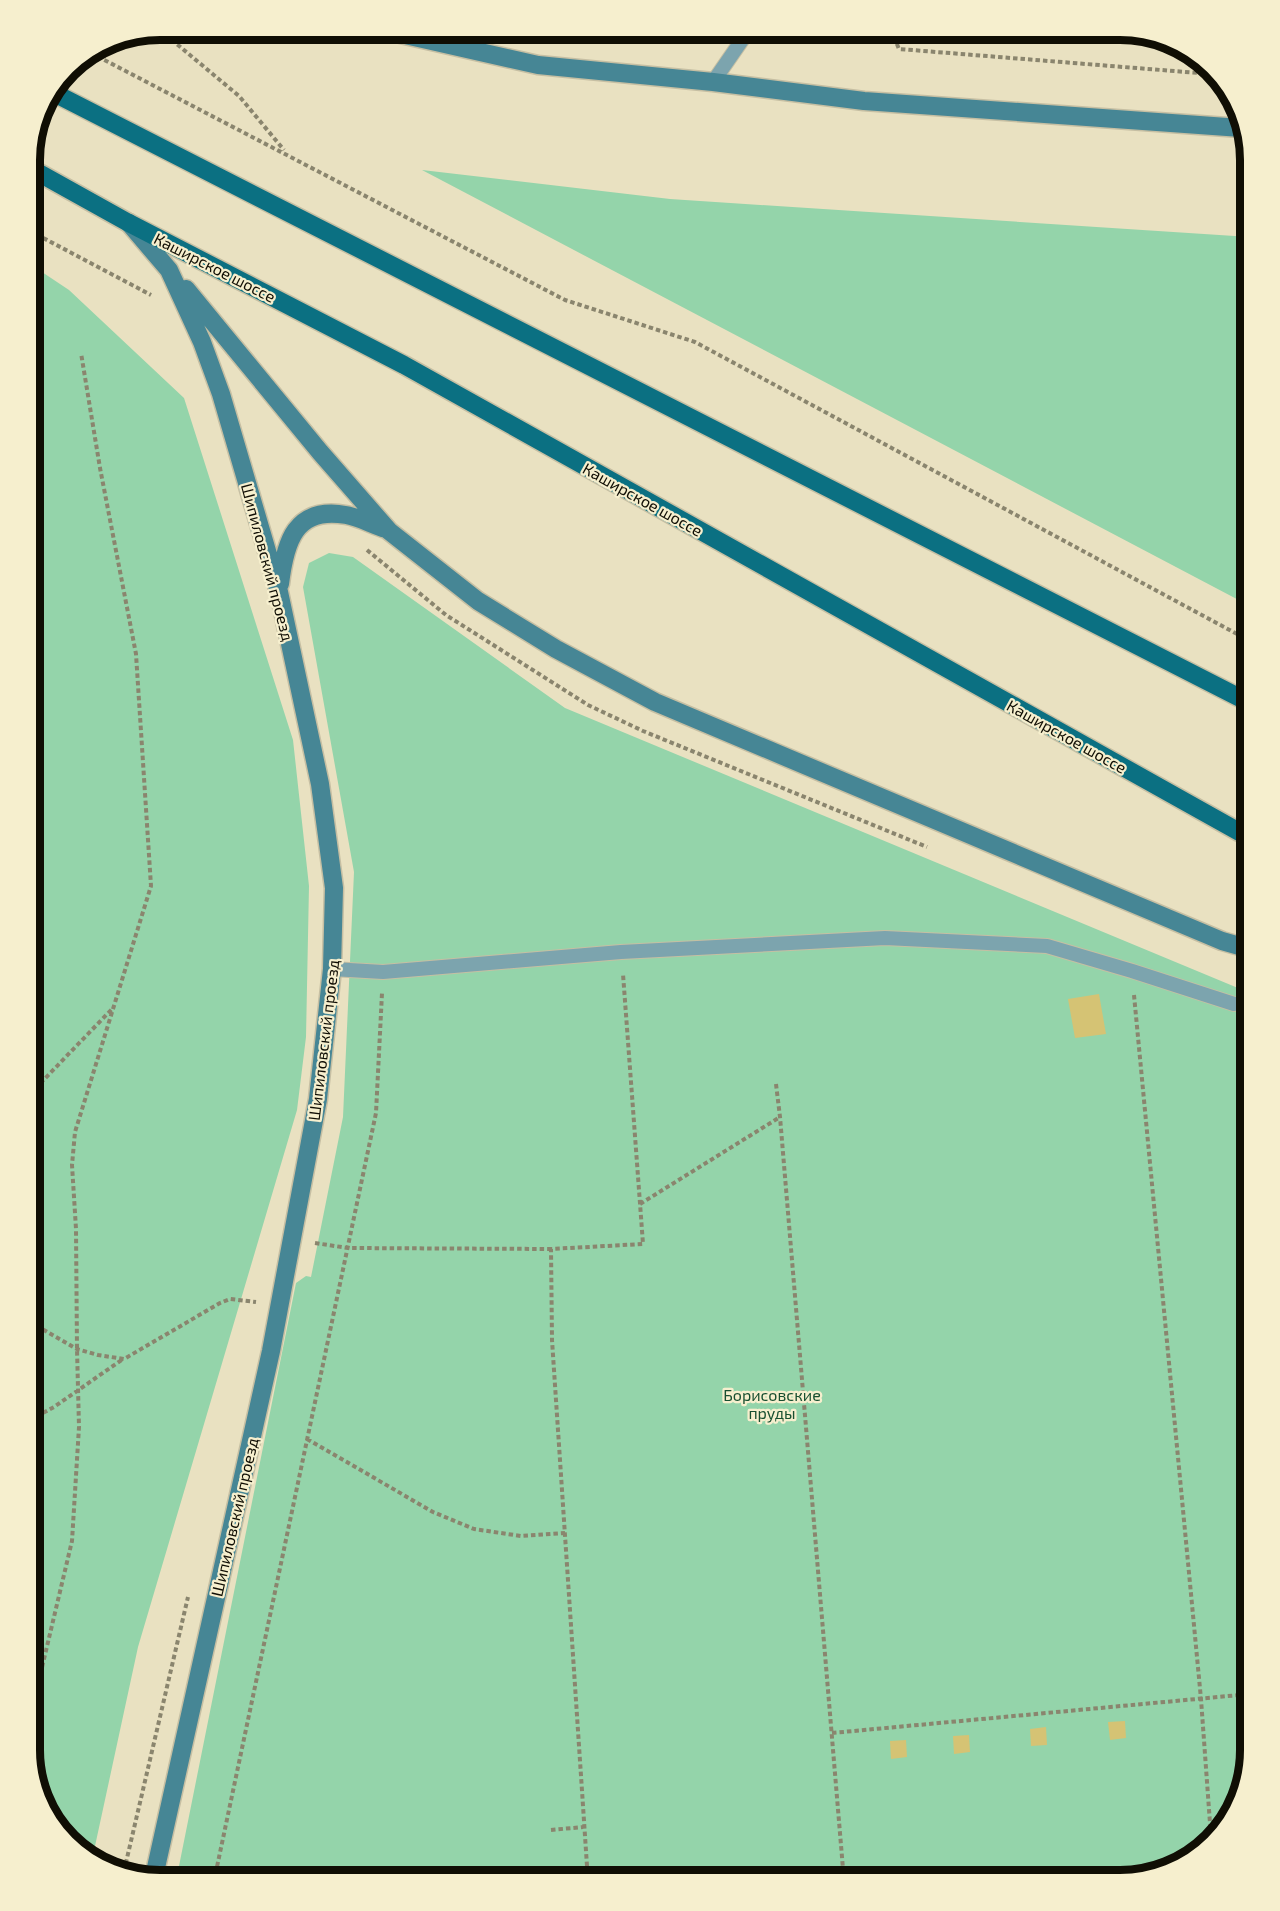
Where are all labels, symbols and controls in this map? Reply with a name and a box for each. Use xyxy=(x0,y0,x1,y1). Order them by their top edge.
street label: Каширское шоссе xyxy=(151,228,279,306)
street label: Каширское шоссе xyxy=(580,458,706,540)
street label: Шипиловский проезд xyxy=(238,481,298,643)
street label: Каширское шоссе xyxy=(1004,695,1130,777)
street label: Шипиловский проезд xyxy=(304,958,342,1122)
park label: Борисовские пруды xyxy=(723,1385,821,1423)
street label: Шипиловский проезд xyxy=(207,1436,261,1598)

